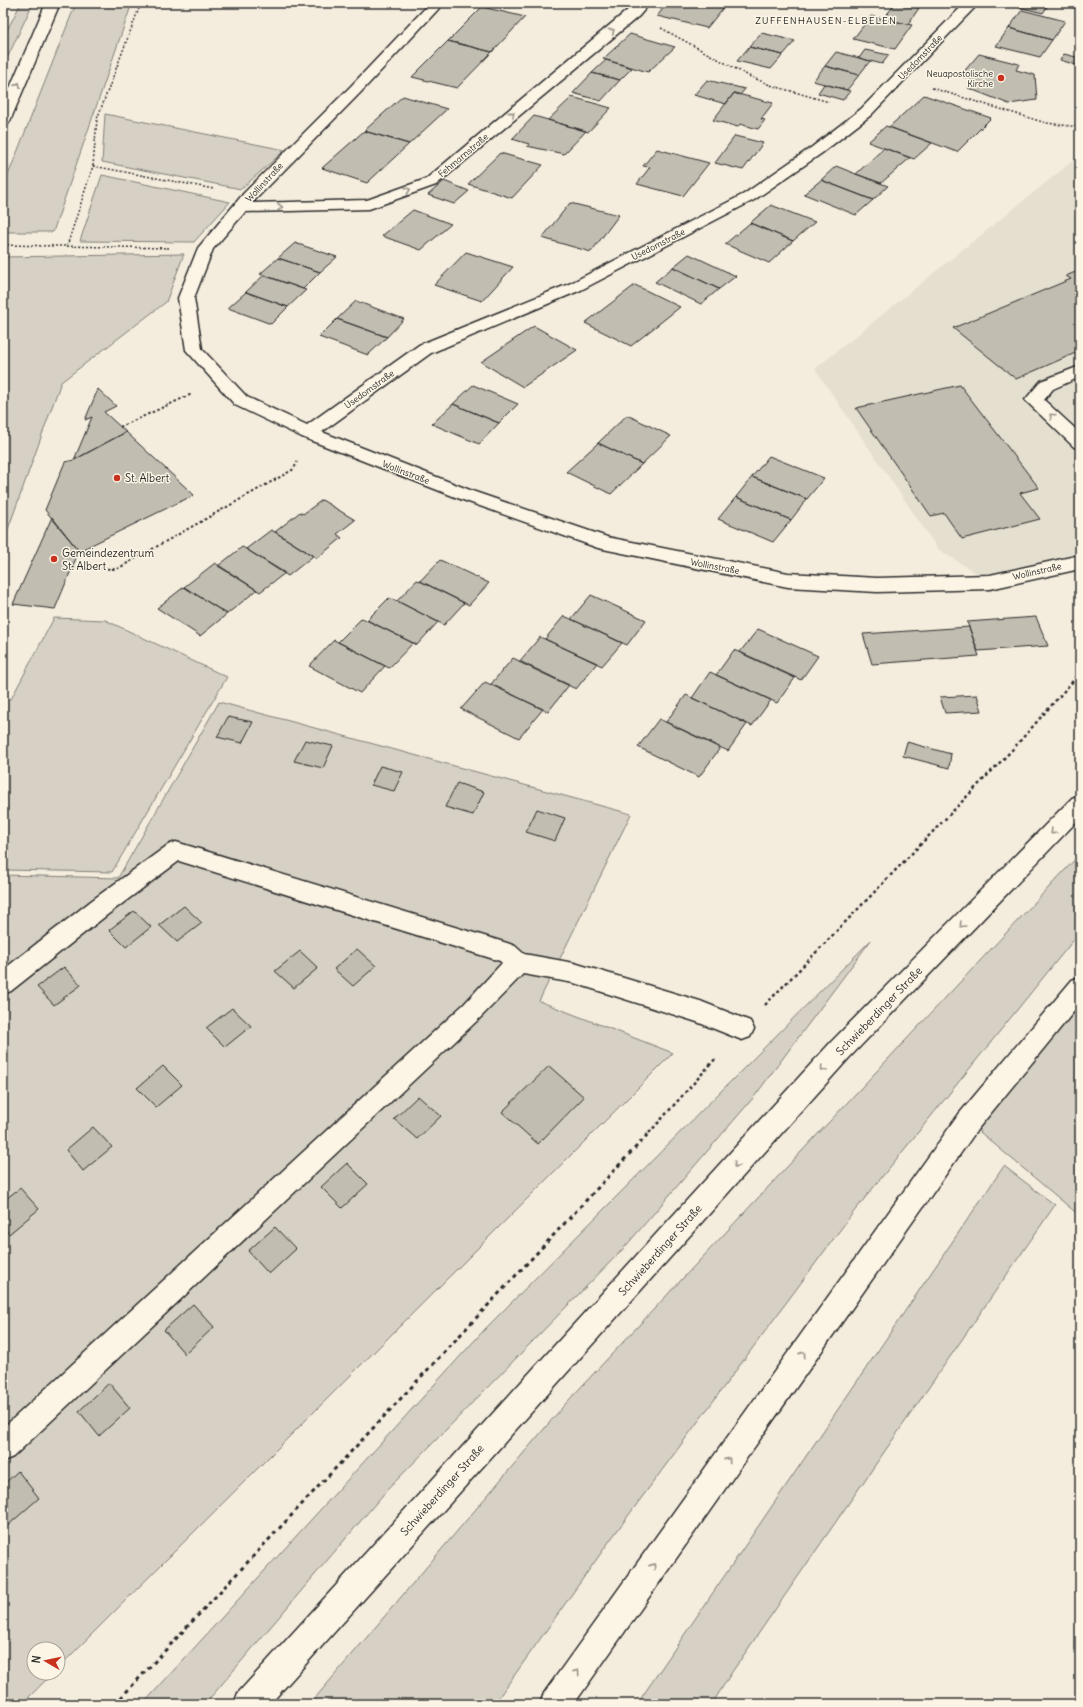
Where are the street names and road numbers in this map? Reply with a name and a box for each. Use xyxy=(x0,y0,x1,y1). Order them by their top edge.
street label: Usedomstraße xyxy=(896,32,944,82)
street label: Fehmarnstraße xyxy=(436,131,490,179)
street label: Wollinstraße xyxy=(243,160,285,204)
street label: Usedomstraße xyxy=(629,226,687,262)
street label: Usedomstraße xyxy=(342,367,396,411)
street label: Wollinstraße xyxy=(381,458,431,486)
street label: Wollinstraße xyxy=(690,556,741,576)
street label: Wollinstraße xyxy=(1012,560,1063,582)
street label: Schwieberdinger Straße xyxy=(833,964,925,1058)
street label: Schwieberdinger Straße xyxy=(615,1201,705,1299)
street label: Schwieberdinger Straße xyxy=(397,1441,487,1539)

